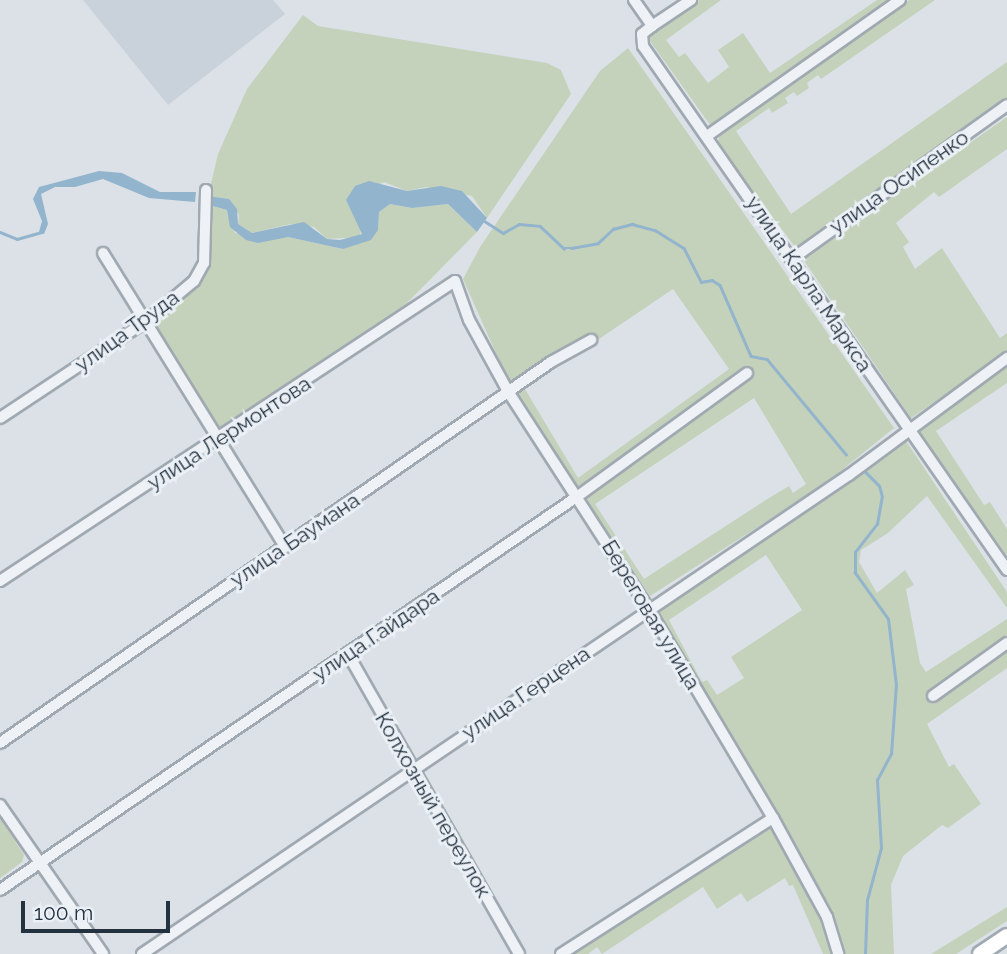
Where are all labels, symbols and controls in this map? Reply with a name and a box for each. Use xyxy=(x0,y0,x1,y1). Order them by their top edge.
street label: улица Осипенко xyxy=(825,125,973,239)
street label: улица Карла Маркса xyxy=(741,191,877,377)
street label: улица Труда xyxy=(70,285,184,377)
street label: улица Лермонтова xyxy=(142,371,316,495)
street label: улица Баумана xyxy=(225,487,365,593)
street label: Береговая улица xyxy=(596,535,706,695)
street label: улица Гайдара xyxy=(308,583,444,687)
street label: улица Герцена xyxy=(457,641,595,745)
street label: Колхозный переулок xyxy=(370,708,496,902)
scale bar xyxy=(24,888,173,932)
text: 100 m xyxy=(34,900,93,925)

